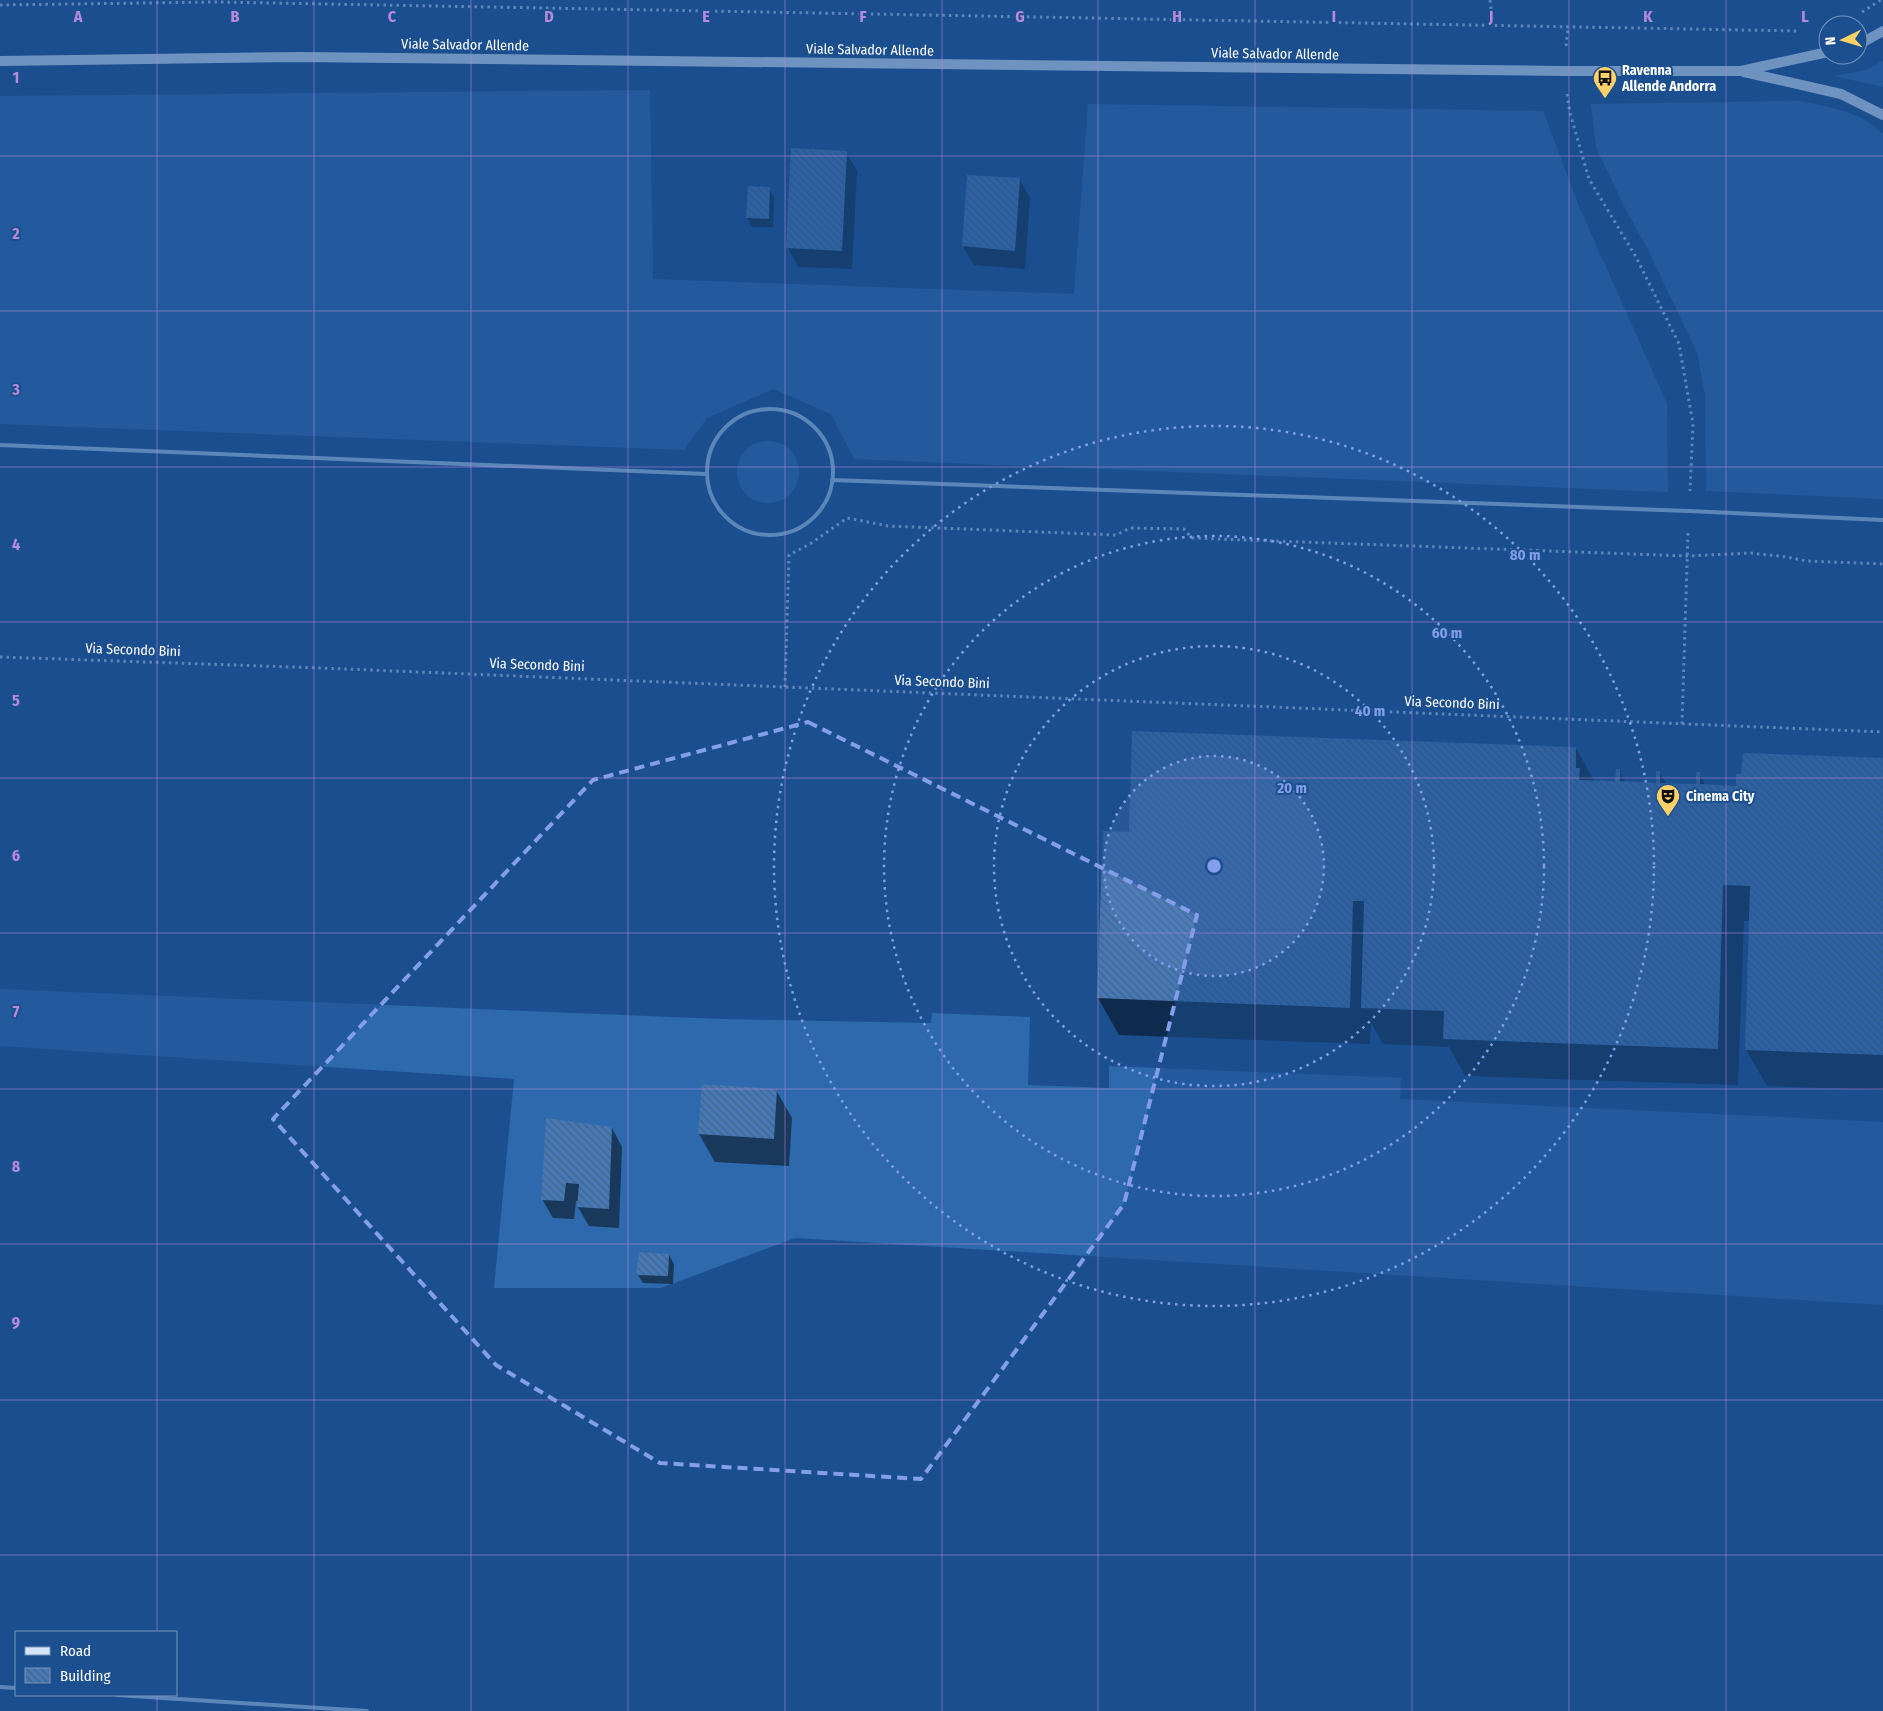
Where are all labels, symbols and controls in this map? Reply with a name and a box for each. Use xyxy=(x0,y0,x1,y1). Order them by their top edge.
text: A xyxy=(73,7,83,26)
text: B xyxy=(231,7,240,26)
text: C xyxy=(388,7,397,26)
text: D xyxy=(544,7,554,26)
text: E xyxy=(702,7,710,26)
text: F xyxy=(859,7,867,26)
text: G xyxy=(1015,7,1025,26)
text: H xyxy=(1172,7,1182,26)
text: I xyxy=(1332,7,1336,26)
text: J xyxy=(1488,7,1493,26)
text: K xyxy=(1643,7,1653,26)
text: L xyxy=(1801,7,1809,26)
north arrow xyxy=(1818,15,1868,65)
street label: Viale Salvador Allende xyxy=(401,35,529,55)
text: N xyxy=(1822,36,1839,46)
street label: Viale Salvador Allende xyxy=(806,40,934,60)
street label: Viale Salvador Allende xyxy=(1211,44,1339,64)
place label: Ravenna Allende Andorra xyxy=(1621,62,1716,95)
bus stop icon: Ravenna Allende Andorra xyxy=(1592,65,1618,99)
text: 1 xyxy=(13,68,19,87)
text: 2 xyxy=(11,224,20,243)
text: 3 xyxy=(11,380,20,399)
text: 4 xyxy=(12,535,20,554)
text: 80 m xyxy=(1510,546,1540,564)
text: 60 m xyxy=(1432,624,1462,642)
street label: Via Secondo Bini xyxy=(85,640,181,660)
street label: Via Secondo Bini xyxy=(489,655,585,675)
street label: Via Secondo Bini xyxy=(894,672,990,692)
text: 5 xyxy=(12,691,20,710)
street label: Via Secondo Bini xyxy=(1404,693,1500,713)
text: 40 m xyxy=(1355,702,1385,720)
text: 20 m xyxy=(1276,779,1307,797)
theatre icon: Cinema City xyxy=(1655,783,1681,817)
place label: Cinema City xyxy=(1686,788,1755,805)
text: 6 xyxy=(12,846,20,865)
centre of rings xyxy=(1205,857,1223,875)
text: 7 xyxy=(13,1002,20,1021)
text: 8 xyxy=(12,1157,21,1176)
text: 9 xyxy=(12,1313,20,1332)
legend xyxy=(15,1631,178,1696)
text: Road xyxy=(60,1642,91,1660)
text: Building xyxy=(60,1667,111,1685)

